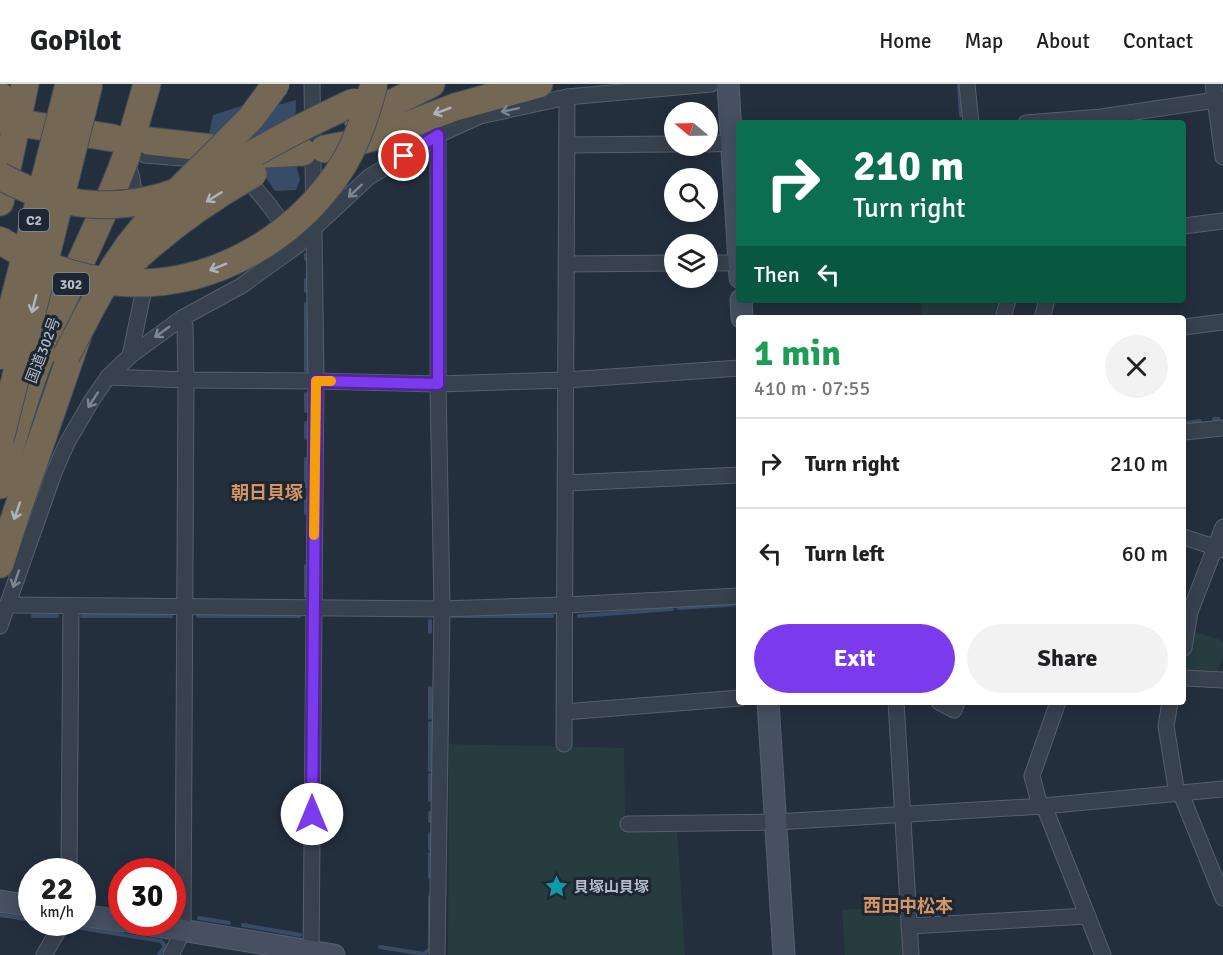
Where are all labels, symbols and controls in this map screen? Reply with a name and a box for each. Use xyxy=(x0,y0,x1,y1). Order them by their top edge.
text: GoPilot xyxy=(30,24,121,58)
text: Home xyxy=(879,28,932,54)
text: Map xyxy=(965,28,1003,54)
text: About xyxy=(1036,28,1090,54)
text: Contact xyxy=(1123,28,1193,54)
north arrow xyxy=(664,102,718,156)
map controls xyxy=(664,102,718,288)
one-way arrow xyxy=(500,104,519,116)
one-way arrow xyxy=(433,107,452,118)
pin xyxy=(378,130,429,181)
icon: arrive xyxy=(387,139,420,172)
text: 210 m xyxy=(853,141,964,192)
icon: right xyxy=(754,144,832,222)
button: search xyxy=(664,168,718,222)
one-way arrow xyxy=(347,184,362,198)
one-way arrow xyxy=(205,191,222,204)
text: Turn right xyxy=(853,192,966,225)
road number: C2 xyxy=(19,209,49,231)
button: layers xyxy=(664,234,718,288)
icon: left xyxy=(812,258,845,291)
text: Then xyxy=(754,261,800,288)
one-way arrow xyxy=(210,262,228,273)
road number: 302 xyxy=(53,273,89,295)
one-way arrow xyxy=(28,294,40,313)
street label: 国道302号 xyxy=(22,314,64,386)
one-way arrow xyxy=(154,326,170,339)
text: 1 min xyxy=(754,331,841,376)
button: close xyxy=(1105,335,1168,398)
text: 410 m · 07:55 xyxy=(754,376,870,401)
one-way arrow xyxy=(86,391,98,408)
icon: right xyxy=(754,447,787,480)
text: Turn right xyxy=(805,450,900,477)
text: 210 m xyxy=(1110,450,1168,477)
district label: 朝日貝塚 xyxy=(231,482,303,504)
one-way arrow xyxy=(11,501,22,520)
icon: left xyxy=(754,537,787,570)
text: Turn left xyxy=(805,540,885,567)
text: 60 m xyxy=(1122,540,1168,567)
one-way arrow xyxy=(10,569,21,587)
button: Exit xyxy=(754,624,955,693)
button: Share xyxy=(967,624,1168,693)
position arrow xyxy=(280,782,344,846)
speed limit sign: 30 xyxy=(108,858,186,936)
text: 22 xyxy=(41,871,73,908)
place icon: 貝塚山貝塚 xyxy=(543,874,569,900)
place label: 貝塚山貝塚 xyxy=(574,878,649,896)
district label: 西田中松本 xyxy=(863,895,953,917)
text: km/h xyxy=(40,903,74,921)

